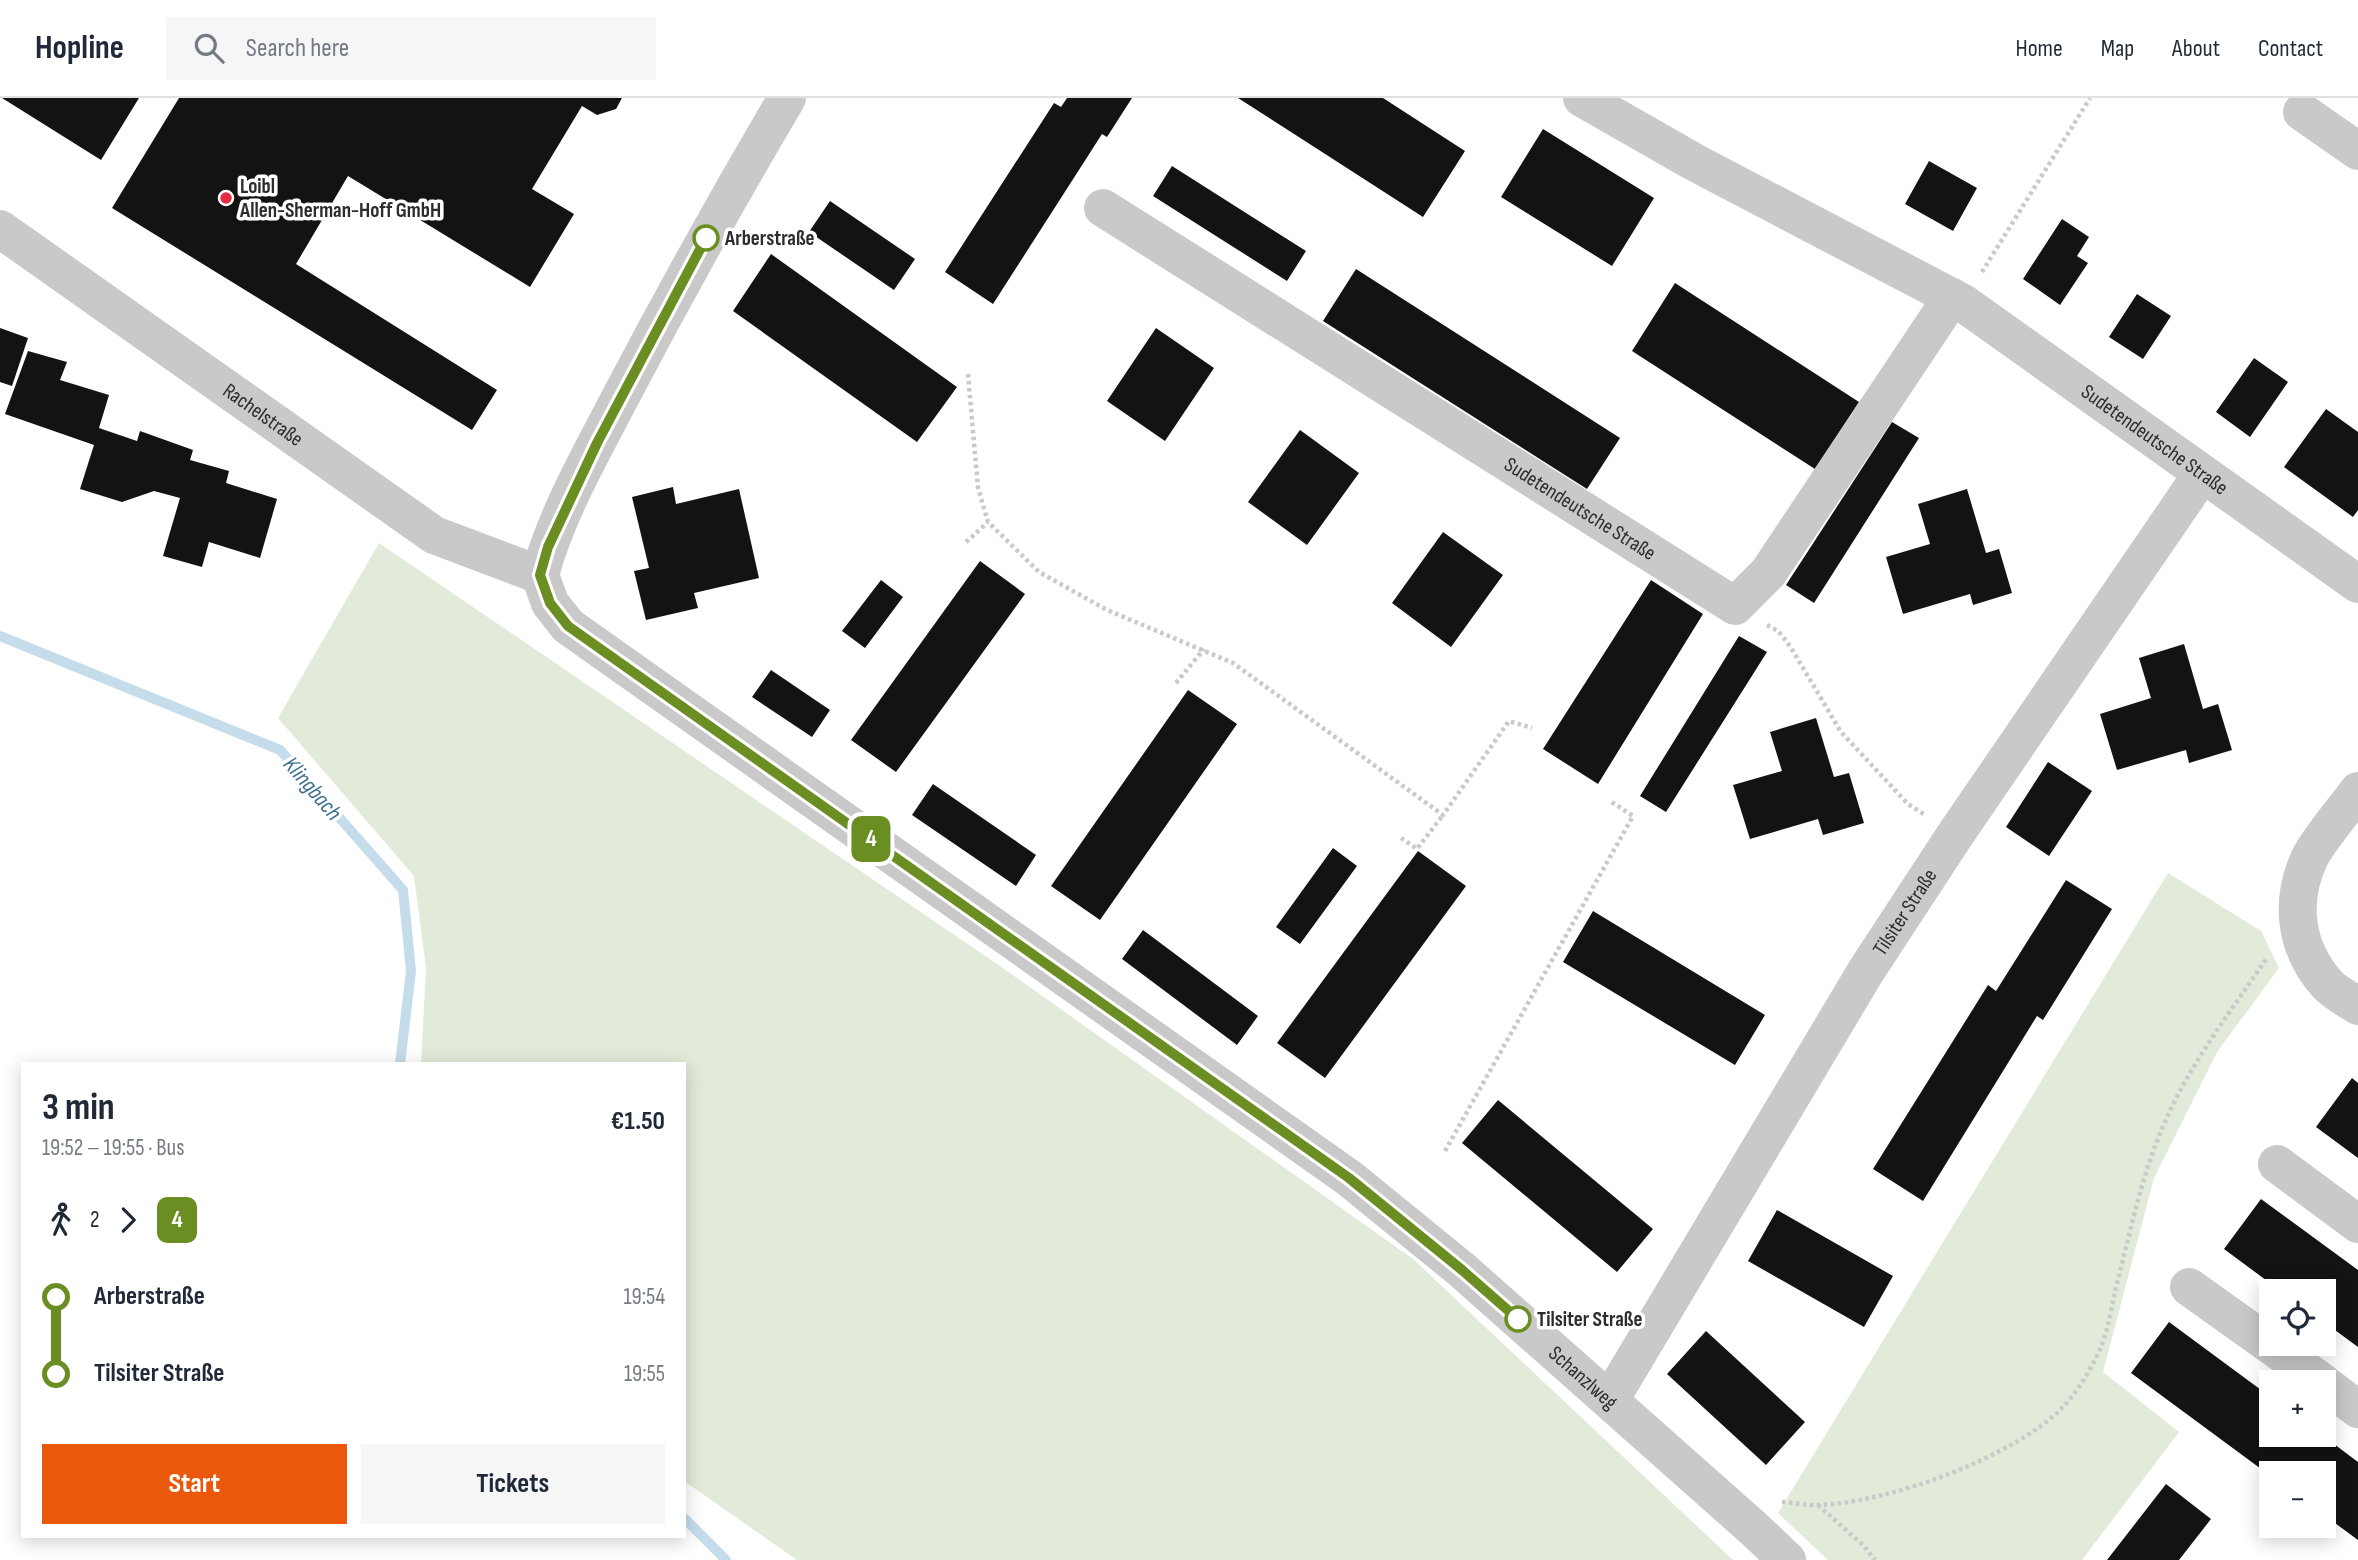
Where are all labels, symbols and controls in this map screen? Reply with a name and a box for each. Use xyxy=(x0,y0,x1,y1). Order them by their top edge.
search box xyxy=(166,17,656,80)
text: Hopline xyxy=(35,28,124,68)
icon: search xyxy=(190,29,228,67)
text: Search here xyxy=(246,33,349,64)
text: Home xyxy=(2015,34,2063,63)
text: Map xyxy=(2101,34,2134,63)
text: About xyxy=(2172,34,2220,63)
text: Contact xyxy=(2258,34,2323,63)
place label: Loibl Allen-Sherman-Hoff GmbH xyxy=(239,174,441,223)
marker: Loibl Allen-Sherman-Hoff GmbH xyxy=(218,190,234,206)
marker: Arberstraße xyxy=(693,225,719,251)
place label: Arberstraße xyxy=(724,226,815,251)
street label: Rachelstraße xyxy=(218,378,308,452)
street label: Sudetendeutsche Straße xyxy=(2076,379,2233,500)
street label: Sudetendeutsche Straße xyxy=(1500,452,1660,566)
water label: Klingbach xyxy=(277,751,348,827)
line badge: 4 xyxy=(848,816,894,862)
text: 4 xyxy=(865,824,877,853)
street label: Tilsiter Straße xyxy=(1868,864,1942,960)
text: 3 min xyxy=(42,1085,115,1130)
text: €1.50 xyxy=(611,1106,665,1137)
text: 19:52 – 19:55 · Bus xyxy=(42,1134,184,1162)
icon: walk xyxy=(42,1201,80,1239)
icon: forward xyxy=(109,1201,147,1239)
text: 4 xyxy=(171,1205,183,1234)
text: 2 xyxy=(90,1206,99,1234)
map controls xyxy=(2259,1279,2336,1538)
button: locate xyxy=(2259,1279,2336,1356)
text: Arberstraße xyxy=(94,1281,205,1312)
text: 19:54 xyxy=(624,1283,665,1311)
marker: Tilsiter Straße xyxy=(1505,1306,1531,1332)
place label: Tilsiter Straße xyxy=(1537,1307,1642,1332)
street label: Schanzlweg xyxy=(1543,1341,1622,1415)
text: Tilsiter Straße xyxy=(94,1358,224,1389)
text: 19:55 xyxy=(624,1360,665,1388)
button: + xyxy=(2259,1370,2336,1447)
button: Start xyxy=(42,1444,347,1524)
button: Tickets xyxy=(361,1444,665,1524)
button: − xyxy=(2259,1461,2336,1538)

